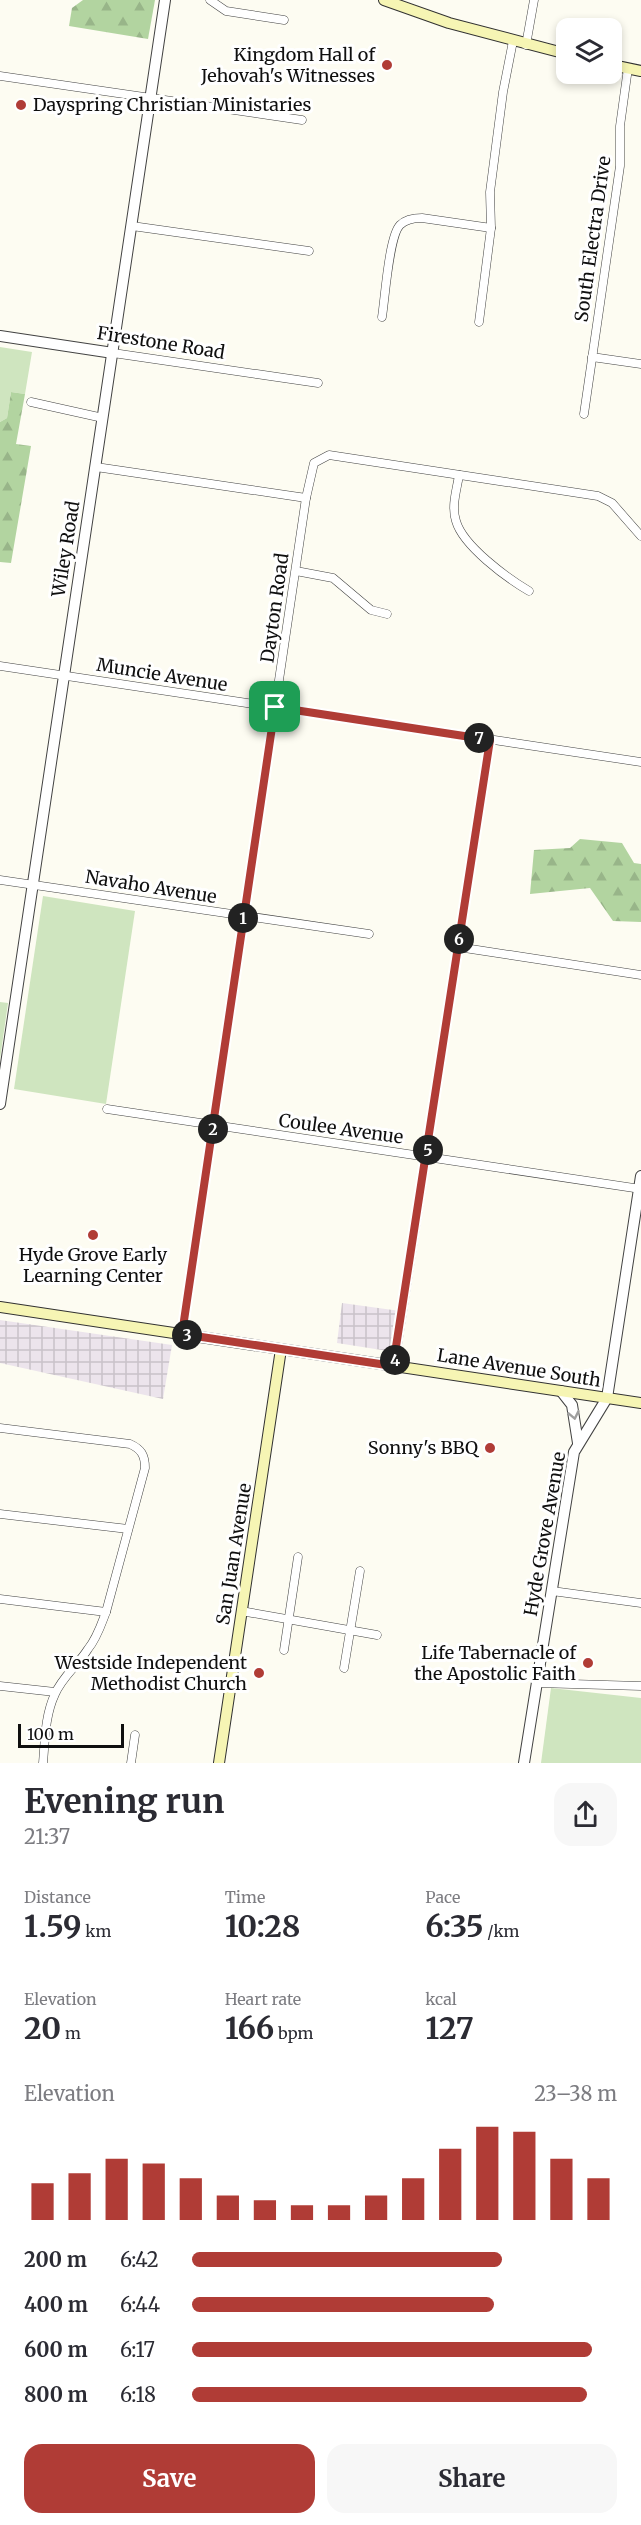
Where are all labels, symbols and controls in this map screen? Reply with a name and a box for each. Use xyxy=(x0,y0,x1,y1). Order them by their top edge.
map controls xyxy=(556,18,622,84)
button: layers xyxy=(556,18,622,84)
place label: Kingdom Hall of Jehovah's Witnesses xyxy=(200,43,376,87)
marker: Kingdom Hall of Jehovah's Witnesses xyxy=(380,58,394,72)
place label: Dayspring Christian Ministaries xyxy=(33,93,311,116)
marker: Dayspring Christian Ministaries xyxy=(14,98,28,112)
street label: South Electra Drive xyxy=(569,155,616,323)
street label: Firestone Road xyxy=(96,321,227,364)
street label: Wiley Road xyxy=(46,499,84,600)
street label: Dayton Road xyxy=(255,551,294,664)
street label: Muncie Avenue xyxy=(95,653,229,696)
pin xyxy=(249,681,300,732)
icon: arrive xyxy=(258,690,291,723)
pin: 7 xyxy=(464,723,494,753)
text: 7 xyxy=(474,728,484,748)
street label: Navaho Avenue xyxy=(84,865,218,908)
pin: 1 xyxy=(228,903,258,933)
text: 1 xyxy=(239,908,247,928)
pin: 6 xyxy=(444,924,474,954)
text: 6 xyxy=(454,929,464,949)
street label: Coulee Avenue xyxy=(277,1108,405,1149)
pin: 2 xyxy=(198,1114,228,1144)
text: 2 xyxy=(208,1119,218,1139)
pin: 5 xyxy=(413,1135,443,1165)
text: 5 xyxy=(423,1140,433,1160)
marker: Hyde Grove Early Learning Center xyxy=(86,1228,100,1242)
place label: Hyde Grove Early Learning Center xyxy=(19,1243,168,1287)
pin: 3 xyxy=(172,1320,202,1350)
text: 3 xyxy=(182,1325,192,1345)
street label: Lane Avenue South xyxy=(435,1343,603,1392)
pin: 4 xyxy=(380,1345,410,1375)
text: 4 xyxy=(390,1350,400,1370)
one-way arrow xyxy=(567,1410,580,1420)
place label: Sonny's BBQ xyxy=(368,1436,480,1459)
marker: Sonny's BBQ xyxy=(483,1441,497,1455)
street label: Hyde Grove Avenue xyxy=(519,1450,570,1618)
street label: San Juan Avenue xyxy=(211,1481,256,1626)
place label: Life Tabernacle of the Apostolic Faith xyxy=(414,1641,577,1685)
place label: Westside Independent Methodist Church xyxy=(54,1651,247,1695)
marker: Life Tabernacle of the Apostolic Faith xyxy=(581,1656,595,1670)
marker: Westside Independent Methodist Church xyxy=(252,1666,266,1680)
scale bar xyxy=(18,1721,124,1748)
text: 100 m xyxy=(27,1724,74,1744)
text: Evening run xyxy=(24,1781,224,1822)
button: share xyxy=(554,1783,617,1846)
text: 21:37 xyxy=(24,1824,70,1849)
text: Distance xyxy=(24,1887,91,1907)
text: Time xyxy=(225,1887,265,1907)
text: Pace xyxy=(425,1887,460,1907)
text: 1.59 xyxy=(24,1907,82,1945)
text: 10:28 xyxy=(225,1907,300,1945)
text: 6:35 xyxy=(425,1907,483,1945)
text: km xyxy=(82,1921,111,1941)
text: /km xyxy=(483,1921,519,1941)
text: Elevation xyxy=(24,1989,97,2009)
text: Heart rate xyxy=(225,1989,301,2009)
text: kcal xyxy=(425,1989,457,2009)
text: 20 xyxy=(24,2009,61,2047)
text: 166 xyxy=(225,2009,274,2047)
text: 127 xyxy=(425,2009,474,2047)
text: m xyxy=(61,2023,81,2043)
text: bpm xyxy=(274,2023,313,2043)
text: Elevation xyxy=(24,2081,115,2106)
text: 23–38 m xyxy=(534,2081,617,2106)
text: 200 m xyxy=(24,2247,87,2272)
text: 6:42 xyxy=(120,2247,159,2272)
text: 400 m xyxy=(24,2292,88,2317)
text: 6:44 xyxy=(120,2292,160,2317)
text: 600 m xyxy=(24,2337,88,2362)
text: 6:17 xyxy=(120,2337,155,2362)
text: 800 m xyxy=(24,2382,88,2407)
text: 6:18 xyxy=(120,2382,156,2407)
button: Save xyxy=(24,2444,315,2513)
button: Share xyxy=(327,2444,617,2513)

